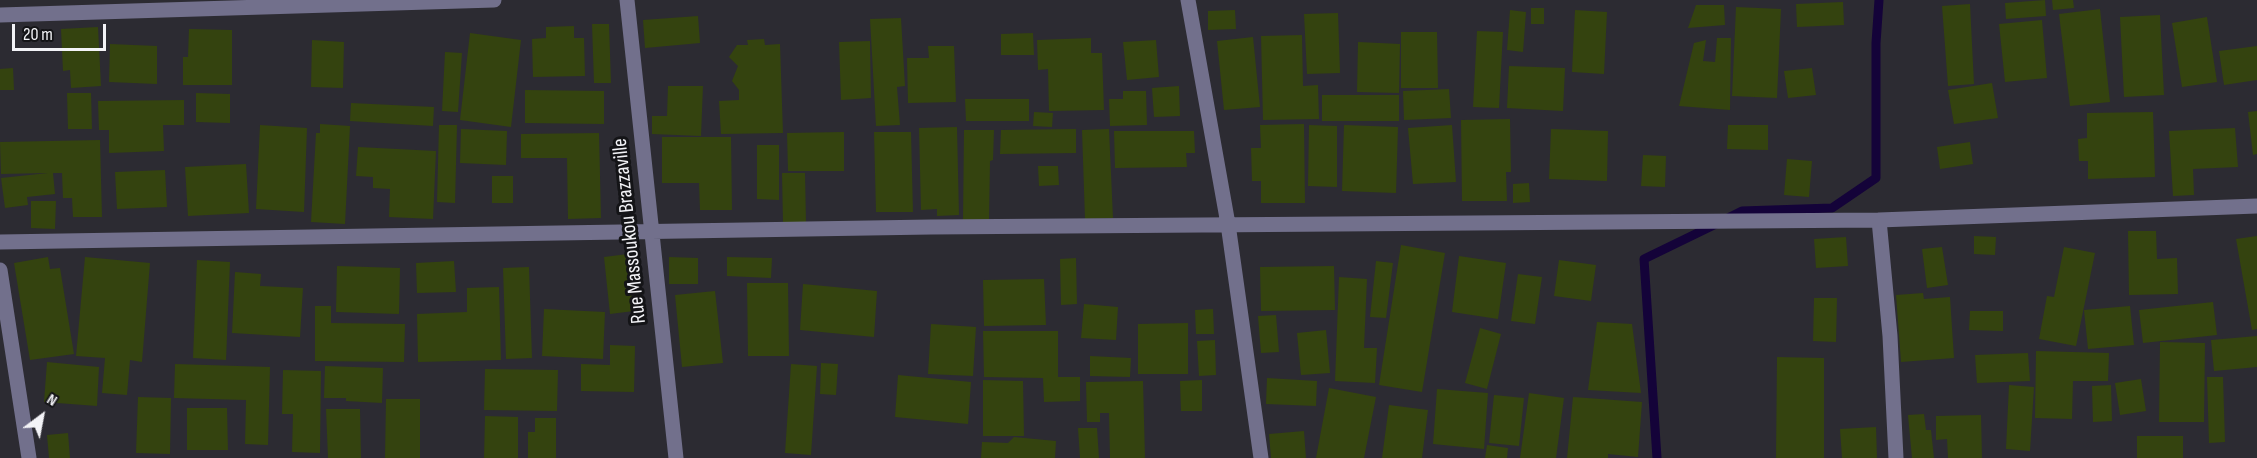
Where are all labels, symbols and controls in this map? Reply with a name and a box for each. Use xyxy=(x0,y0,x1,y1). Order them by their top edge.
scale bar xyxy=(15,12,110,50)
text: 20 m xyxy=(23,24,53,45)
street label: Rue Massoukou Brazzaville xyxy=(608,137,652,325)
north arrow xyxy=(12,386,72,446)
text: N xyxy=(43,390,60,411)

